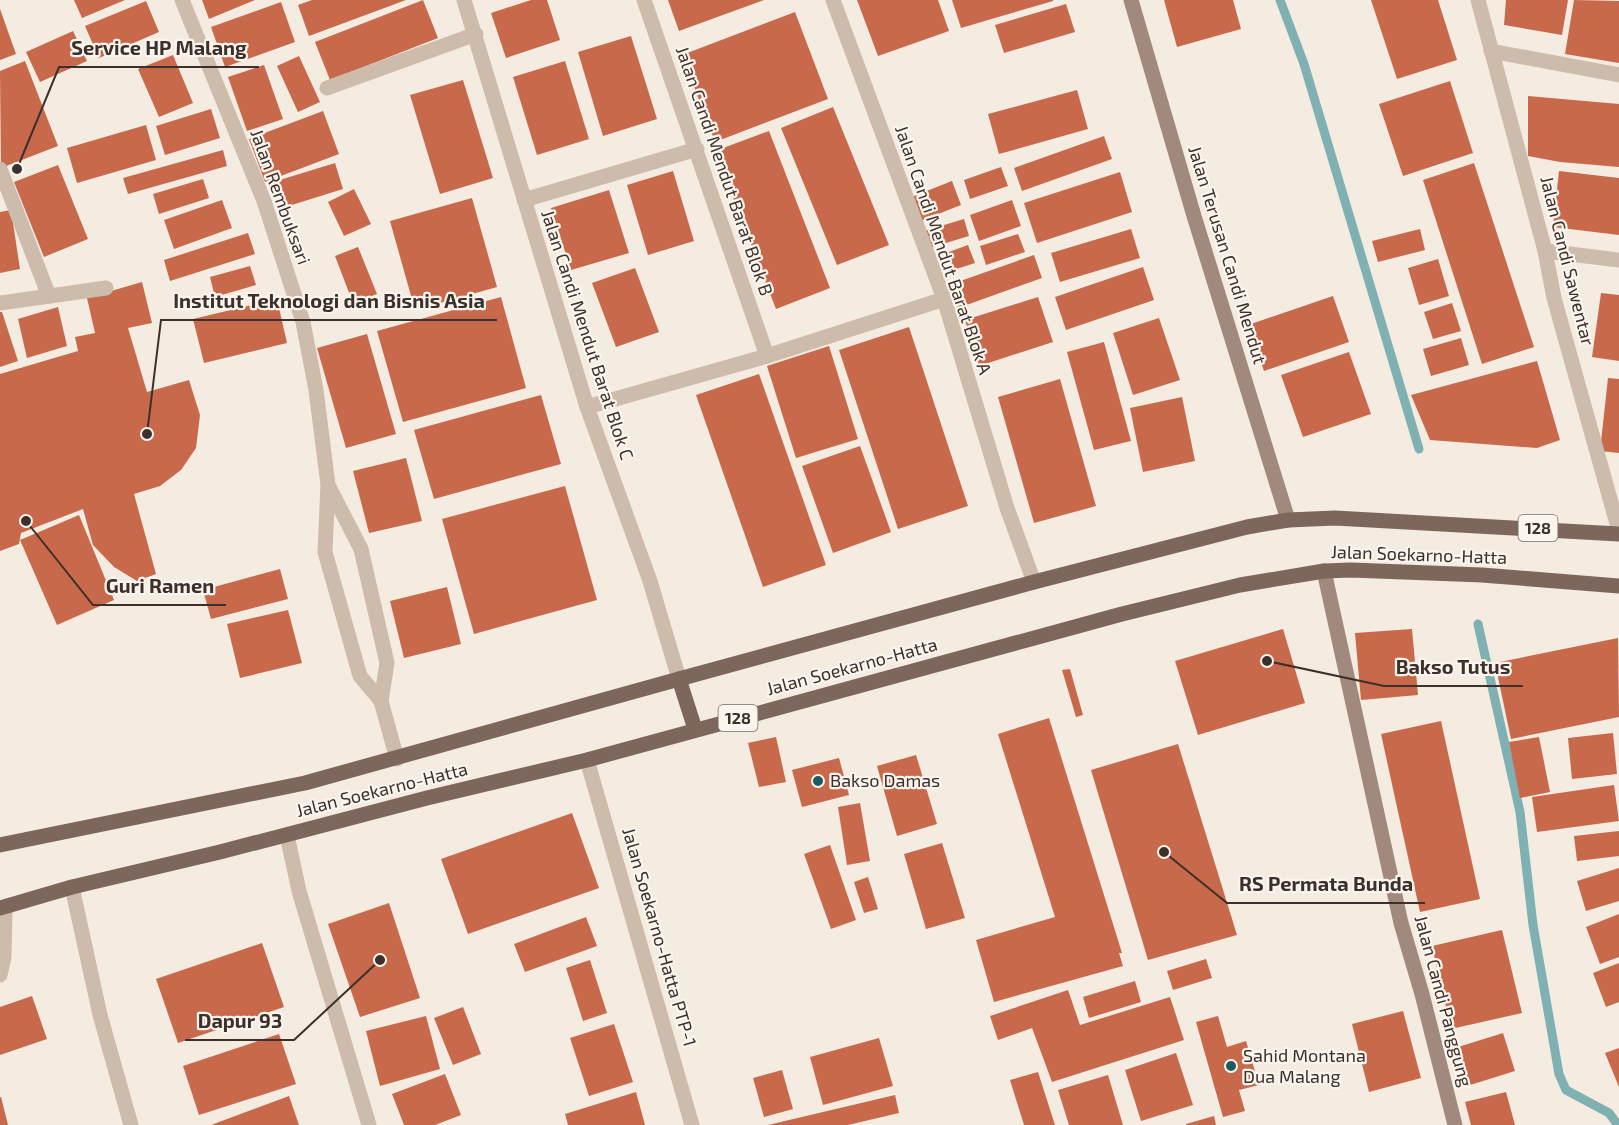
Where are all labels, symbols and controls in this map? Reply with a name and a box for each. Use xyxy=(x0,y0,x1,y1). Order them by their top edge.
callout: Service HP Malang xyxy=(59,29,259,67)
text: Service HP Malang xyxy=(71,35,247,59)
street label: Jalan Candi Mendut Barat Blok B xyxy=(672,43,778,298)
street label: Jalan Candi Mendut Barat Blok A xyxy=(891,122,997,378)
street label: Jalan Rembuksari xyxy=(246,126,316,267)
street label: Jalan Terusan Candi Mendut xyxy=(1184,143,1272,367)
street label: Jalan Candi Sawentar xyxy=(1536,174,1600,348)
street label: Jalan Candi Mendut Barat Blok C xyxy=(537,207,639,462)
callout: Institut Teknologi dan Bisnis Asia xyxy=(161,282,497,320)
text: Institut Teknologi dan Bisnis Asia xyxy=(173,288,485,312)
road number: 128 xyxy=(1518,515,1558,541)
street label: Jalan Soekarno-Hatta xyxy=(1331,540,1507,568)
callout: Guri Ramen xyxy=(93,567,226,605)
text: Guri Ramen xyxy=(106,573,214,597)
street label: Jalan Soekarno-Hatta xyxy=(764,633,940,699)
callout: Bakso Tutus xyxy=(1384,648,1523,686)
text: Bakso Tutus xyxy=(1396,654,1510,678)
road number: 128 xyxy=(718,705,758,731)
street label: Jalan Soekarno-Hatta xyxy=(294,757,470,821)
place label: Bakso Damas xyxy=(830,769,940,791)
marker: Bakso Damas xyxy=(811,774,825,788)
street label: Jalan Soekarno-Hatta PTP-1 xyxy=(618,825,702,1049)
callout: RS Permata Bunda xyxy=(1227,865,1425,903)
text: RS Permata Bunda xyxy=(1239,871,1413,895)
street label: Jalan Candi Panggung xyxy=(1410,912,1477,1089)
callout: Dapur 93 xyxy=(185,1002,294,1040)
text: Dapur 93 xyxy=(198,1008,282,1032)
place label: Sahid Montana Dua Malang xyxy=(1243,1044,1366,1087)
marker: Sahid Montana Dua Malang xyxy=(1224,1059,1238,1073)

